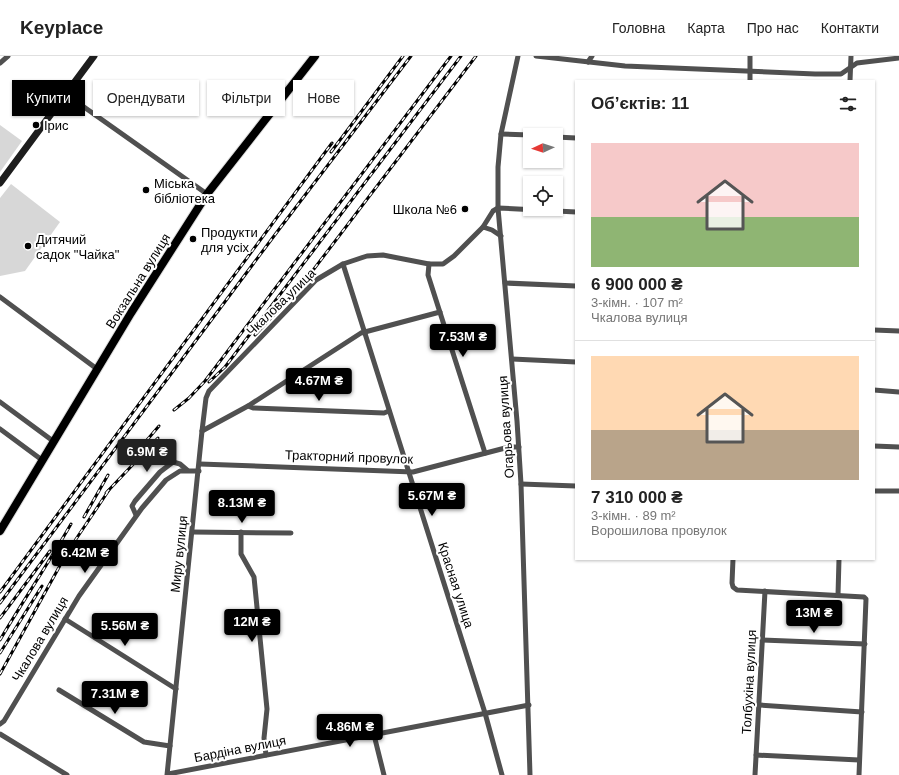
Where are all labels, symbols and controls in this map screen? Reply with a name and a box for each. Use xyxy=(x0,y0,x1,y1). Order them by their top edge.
text: Keyplace xyxy=(20,17,103,38)
text: Головна xyxy=(612,20,665,36)
text: Карта xyxy=(687,20,725,36)
text: Про нас xyxy=(747,20,799,36)
text: Контакти xyxy=(821,20,879,36)
chip: Купити xyxy=(12,80,85,116)
chip: Орендувати xyxy=(93,80,199,116)
chip: Фільтри xyxy=(207,80,285,116)
chip: Нове xyxy=(293,80,354,116)
icon: filters xyxy=(837,93,859,115)
text: Об’єктів: 11 xyxy=(591,94,689,113)
place label: Ірис xyxy=(44,118,69,133)
marker: Ірис xyxy=(31,120,41,130)
north arrow xyxy=(523,128,563,168)
map controls xyxy=(523,128,563,216)
icon: home xyxy=(689,169,761,241)
place label: Міська бібліотека xyxy=(154,176,216,206)
button: locate xyxy=(523,176,563,216)
marker: Міська бібліотека xyxy=(141,185,151,195)
place label: Школа №6 xyxy=(393,202,457,217)
marker: Школа №6 xyxy=(460,204,470,214)
place label: Продукти для усіх xyxy=(201,225,258,255)
street label: Вокзальна вулиця xyxy=(103,231,173,331)
place label: Дитячий садок "Чайка" xyxy=(36,232,120,262)
marker: Продукти для усіх xyxy=(188,234,198,244)
marker: Дитячий садок "Чайка" xyxy=(23,241,33,251)
street label: Чкалова улица xyxy=(243,265,319,339)
text: 6 900 000 ₴ xyxy=(591,275,683,294)
text: 3-кімн. · 107 m² xyxy=(591,295,683,310)
text: Чкалова вулиця xyxy=(591,310,688,325)
pin: 7.53M ₴ xyxy=(426,324,500,358)
text: 7.53M ₴ xyxy=(439,329,487,344)
pin: 4.67M ₴ xyxy=(282,368,356,402)
text: 4.67M ₴ xyxy=(295,373,343,388)
street label: Огарьова вулиця xyxy=(495,375,517,479)
icon: home xyxy=(689,382,761,454)
pin: 6.9M ₴ xyxy=(114,439,180,473)
text: 6.9M ₴ xyxy=(126,444,168,459)
street label: Тракторний провулок xyxy=(285,447,414,467)
pin: 5.67M ₴ xyxy=(395,483,469,517)
text: 5.67M ₴ xyxy=(408,488,456,503)
text: 7 310 000 ₴ xyxy=(591,488,683,507)
pin: 8.13M ₴ xyxy=(205,490,279,524)
text: 8.13M ₴ xyxy=(218,495,266,510)
text: 3-кімн. · 89 m² xyxy=(591,508,676,523)
street label: Миру вулиця xyxy=(167,515,191,593)
text: Ворошилова провулок xyxy=(591,523,727,538)
pin: 6.42M ₴ xyxy=(48,540,122,574)
street label: Красная улица xyxy=(435,540,477,631)
text: 6.42M ₴ xyxy=(61,545,109,560)
street label: Чкалова вулиця xyxy=(9,594,71,684)
pin: 13M ₴ xyxy=(786,600,842,634)
text: 13M ₴ xyxy=(795,605,833,620)
pin: 12M ₴ xyxy=(224,609,280,643)
pin: 5.56M ₴ xyxy=(88,613,162,647)
text: 12M ₴ xyxy=(233,614,271,629)
text: 5.56M ₴ xyxy=(101,618,149,633)
street label: Толбухіна вулиця xyxy=(739,629,759,735)
pin: 7.31M ₴ xyxy=(78,681,152,715)
text: 7.31M ₴ xyxy=(91,686,139,701)
pin: 4.86M ₴ xyxy=(313,714,387,748)
text: 4.86M ₴ xyxy=(326,719,374,734)
street label: Бардіна вулиця xyxy=(193,733,287,765)

